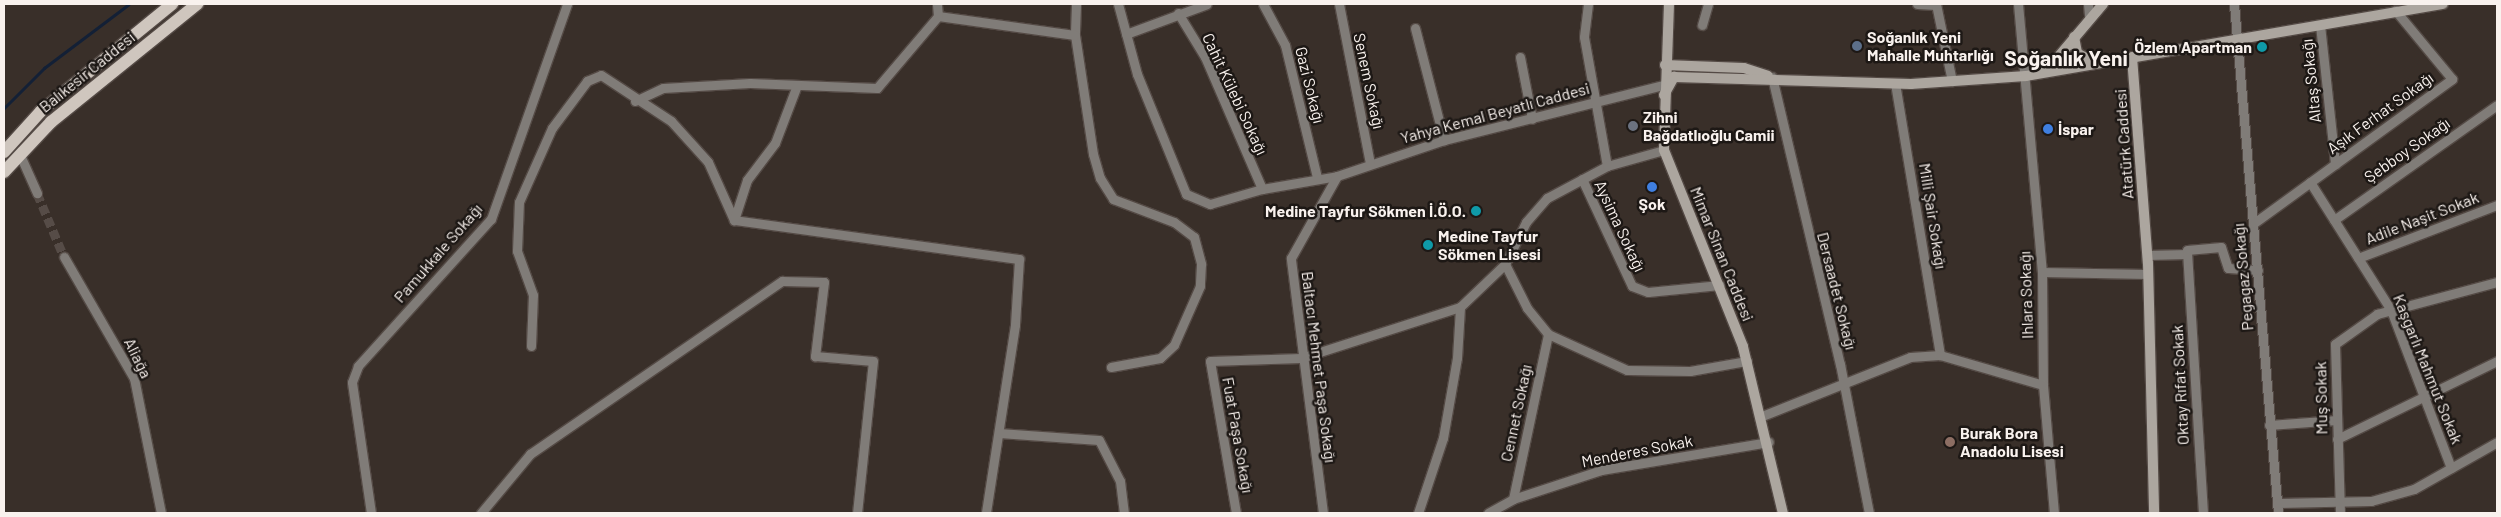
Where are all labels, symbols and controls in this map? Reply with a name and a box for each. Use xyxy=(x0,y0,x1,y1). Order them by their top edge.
place label: Soğanlık Yeni Mahalle Muhtarlığı xyxy=(1867,27,1994,65)
street label: Balıkesir Caddesi xyxy=(35,28,139,116)
street label: Cahit Külebi Sokağı xyxy=(1198,30,1272,158)
street label: Senem Sokağı xyxy=(1349,31,1389,131)
place label: Özlem Apartman xyxy=(2134,37,2252,57)
street label: Altaş Sokağı xyxy=(2297,38,2325,124)
marker: Soğanlık Yeni Mahalle Muhtarlığı xyxy=(1851,40,1863,52)
marker: Özlem Apartman xyxy=(2256,41,2268,53)
street label: Gazi Sokağı xyxy=(1291,45,1329,125)
district label: Soğanlık Yeni xyxy=(2004,45,2128,71)
street label: Aşık Ferhat Sokağı xyxy=(2323,68,2437,158)
street label: Yahya Kemal Beyatlı Caddesi xyxy=(1398,78,1592,148)
street label: Atatürk Caddesi xyxy=(2111,88,2137,200)
place label: Zihni Bağdatlıoğlu Camii xyxy=(1643,107,1775,145)
street label: Şebboy Sokağı xyxy=(2360,113,2454,187)
place label: İspar xyxy=(2058,119,2094,139)
marker: Zihni Bağdatlıoğlu Camii xyxy=(1627,120,1639,132)
marker: İspar xyxy=(2042,123,2054,135)
street label: Milli Şair Sokağı xyxy=(1915,162,1951,270)
street label: Aysima Sokağı xyxy=(1590,177,1650,275)
marker: Şok xyxy=(1646,181,1658,193)
street label: Mimar Sinan Caddesi xyxy=(1686,184,1758,324)
street label: Adile Naşit Sokak xyxy=(2363,188,2481,248)
place label: Şok xyxy=(1639,194,1665,214)
street label: Pamukkale Sokağı xyxy=(390,200,486,306)
place label: Medine Tayfur Sökmen İ.Ö.O. xyxy=(1265,201,1466,221)
marker: Medine Tayfur Sökmen İ.Ö.O. xyxy=(1470,205,1482,217)
street label: Pegagaz Sokağı xyxy=(2229,223,2257,331)
place label: Medine Tayfur Sökmen Lisesi xyxy=(1438,226,1541,264)
street label: Dersaadet Sokağı xyxy=(1813,230,1861,352)
marker: Medine Tayfur Sökmen Lisesi xyxy=(1422,239,1434,251)
street label: Ihlara Sokağı xyxy=(2015,251,2037,339)
street label: Baltacı Mehmet Paşa Sokağı xyxy=(1298,270,1340,464)
street label: Kaşgarlı Mahmut Sokak xyxy=(2389,291,2467,447)
street label: Oktay Rıfat Sokak xyxy=(2167,324,2193,446)
street label: Aliağa xyxy=(120,335,156,381)
street label: Muş Sokak xyxy=(2311,361,2331,435)
street label: Cennet Sokağı xyxy=(1496,363,1536,463)
street label: Fuat Paşa Sokağı xyxy=(1218,376,1258,494)
place label: Burak Bora Anadolu Lisesi xyxy=(1960,423,2064,461)
street label: Menderes Sokak xyxy=(1580,431,1694,471)
marker: Burak Bora Anadolu Lisesi xyxy=(1944,436,1956,448)

